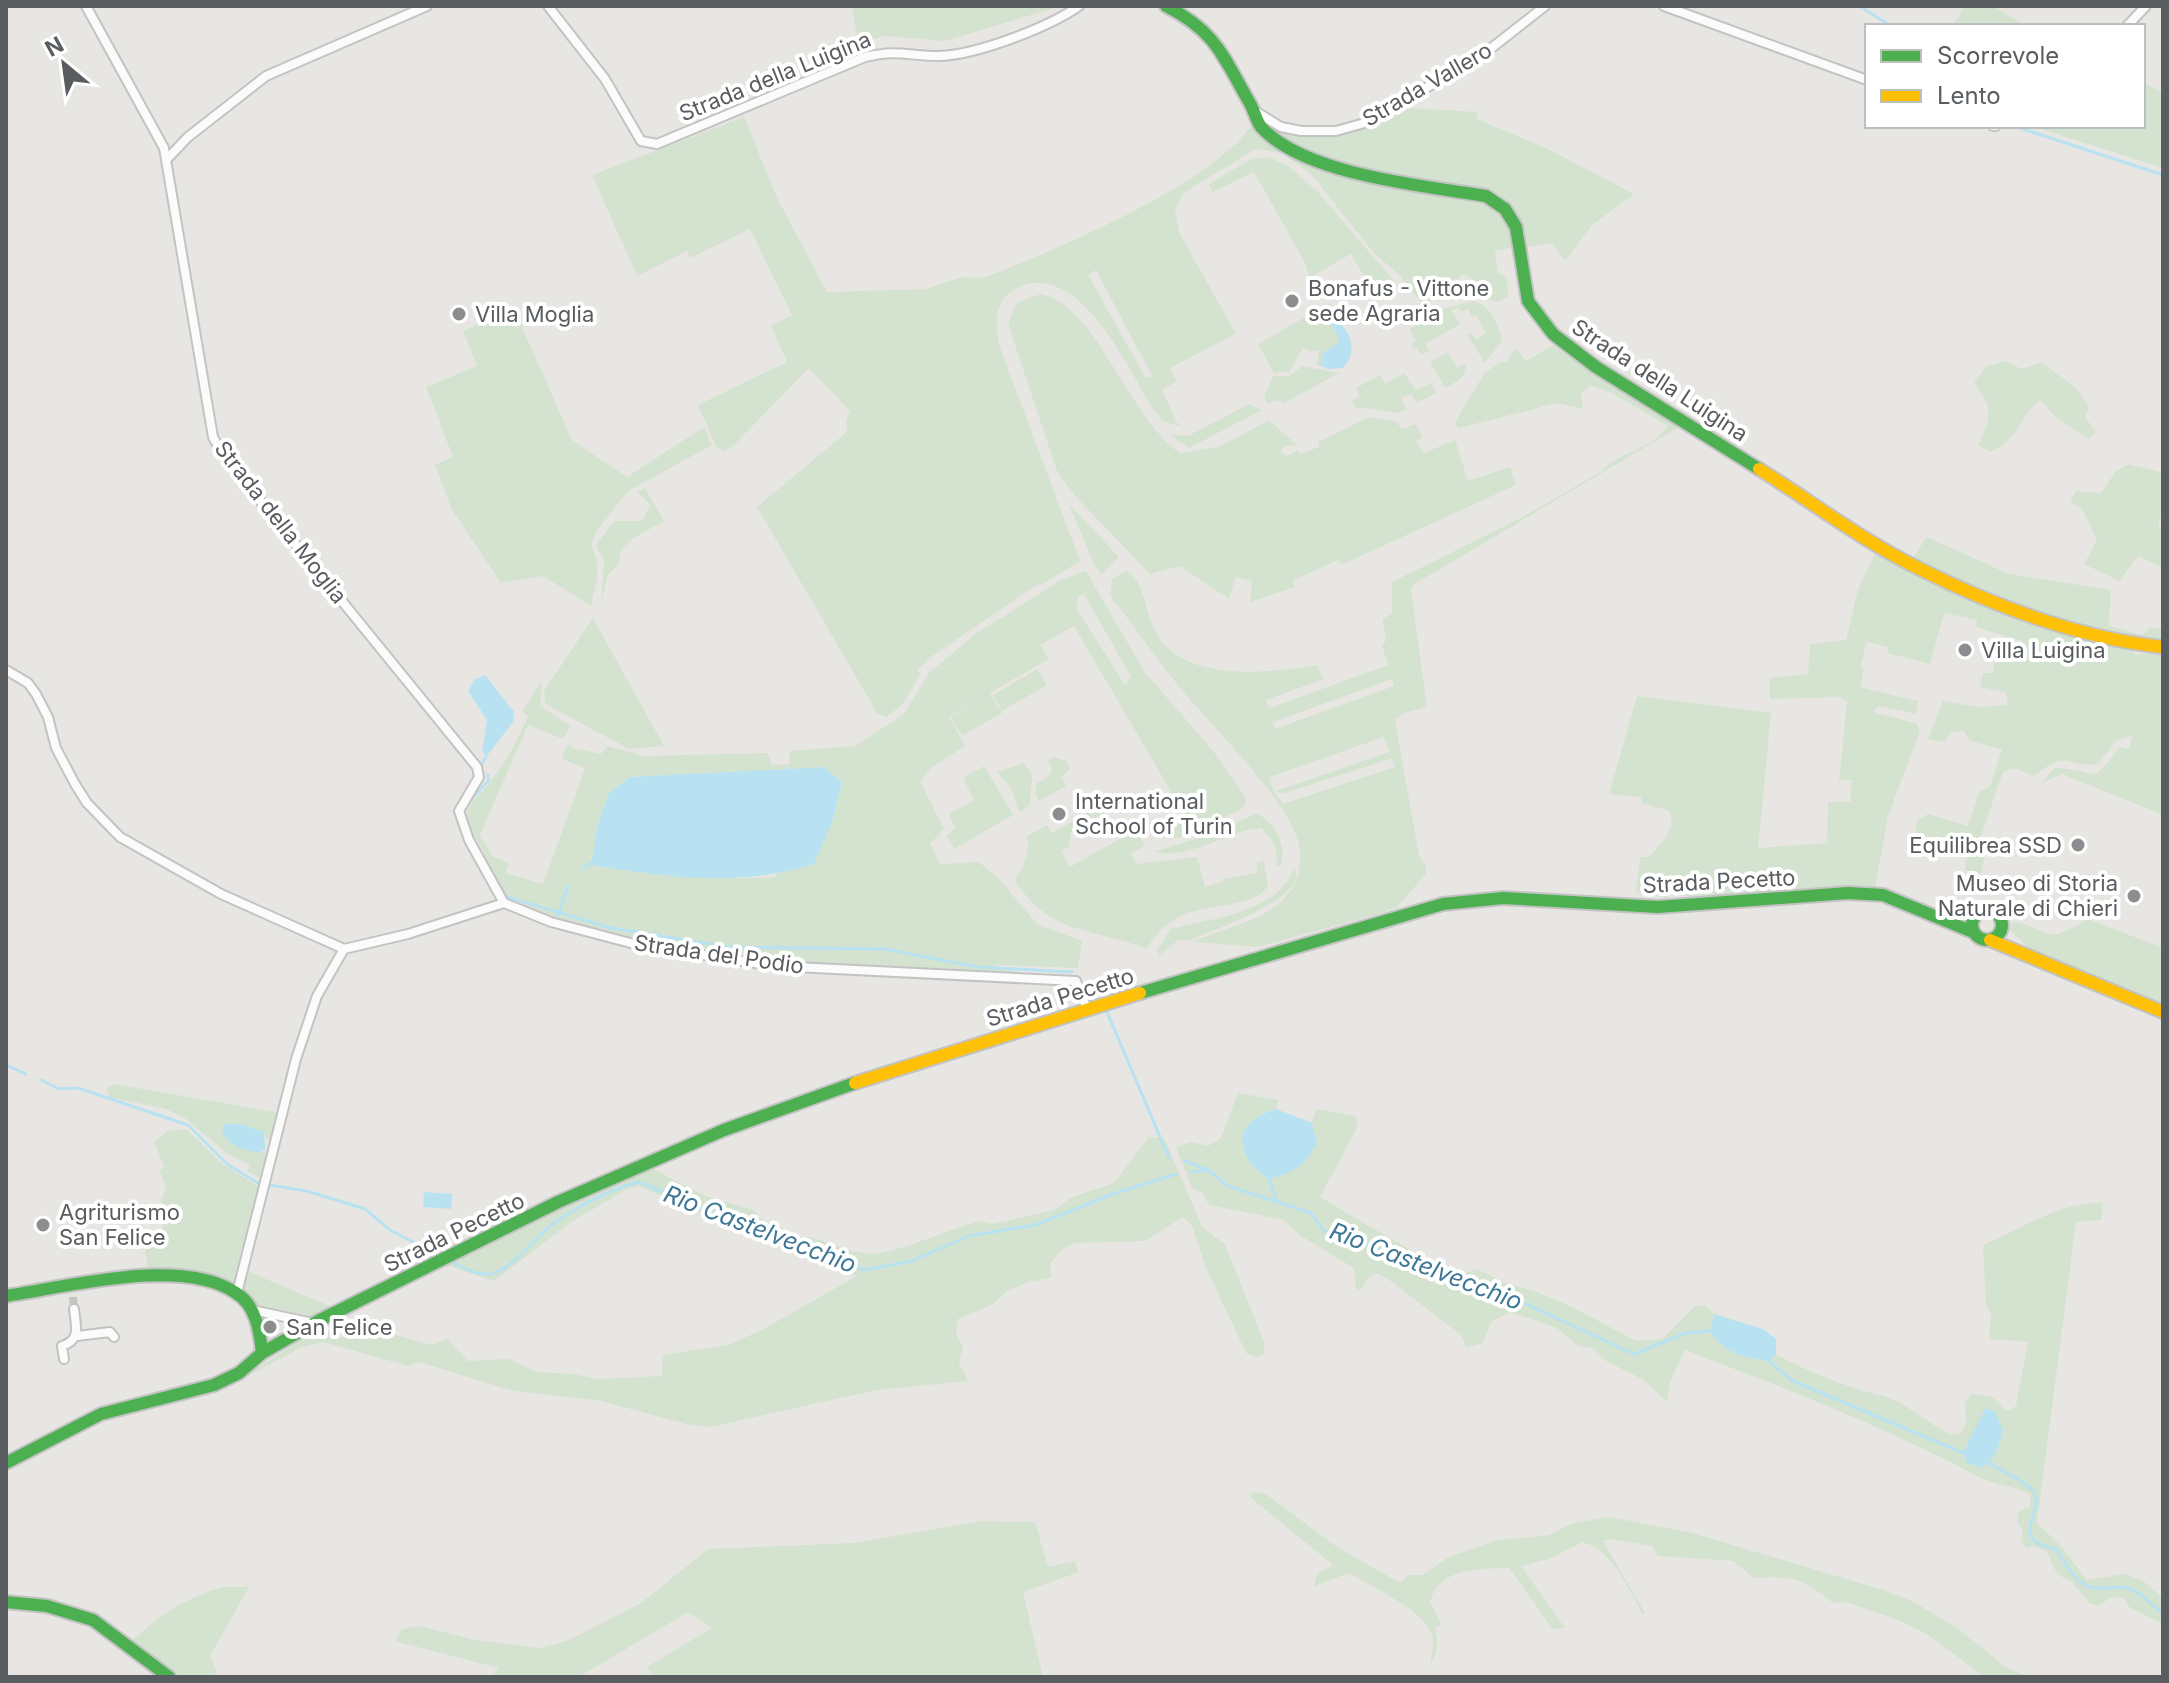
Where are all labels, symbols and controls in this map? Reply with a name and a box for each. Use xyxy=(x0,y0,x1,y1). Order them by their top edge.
north arrow xyxy=(24,24,104,104)
legend xyxy=(1865,24,2145,128)
street label: Strada della Luigina xyxy=(675,26,875,126)
text: N xyxy=(41,31,68,62)
street label: Strada Vallero xyxy=(1358,36,1496,132)
text: Scorrevole xyxy=(1937,41,2059,70)
text: Lento xyxy=(1937,81,2001,110)
place label: Bonafus - Vittone sede Agraria xyxy=(1308,275,1489,326)
marker: Bonafus - Vittone sede Agraria xyxy=(1283,292,1301,310)
place label: Villa Moglia xyxy=(475,301,594,327)
marker: Villa Moglia xyxy=(450,305,468,323)
street label: Strada della Luigina xyxy=(1567,313,1753,447)
street label: Strada della Moglia xyxy=(209,436,353,608)
place label: Villa Luigina xyxy=(1981,637,2106,663)
marker: Villa Luigina xyxy=(1956,641,1974,659)
place label: International School of Turin xyxy=(1075,788,1233,839)
marker: International School of Turin xyxy=(1050,805,1068,823)
place label: Equilibrea SSD xyxy=(1909,832,2062,858)
marker: Equilibrea SSD xyxy=(2069,836,2087,854)
street label: Strada Pecetto xyxy=(1642,864,1796,898)
place label: Museo di Storia Naturale di Chieri xyxy=(1938,870,2118,921)
marker: Museo di Storia Naturale di Chieri xyxy=(2125,887,2143,905)
street label: Strada del Podio xyxy=(633,929,805,979)
street label: Strada Pecetto xyxy=(983,962,1137,1032)
water label: Rio Castelvecchio xyxy=(660,1179,860,1279)
street label: Strada Pecetto xyxy=(380,1187,528,1277)
place label: Agriturismo San Felice xyxy=(59,1199,180,1250)
marker: Agriturismo San Felice xyxy=(34,1216,52,1234)
water label: Rio Castelvecchio xyxy=(1326,1216,1526,1316)
place label: San Felice xyxy=(286,1314,393,1340)
marker: San Felice xyxy=(261,1318,279,1336)

